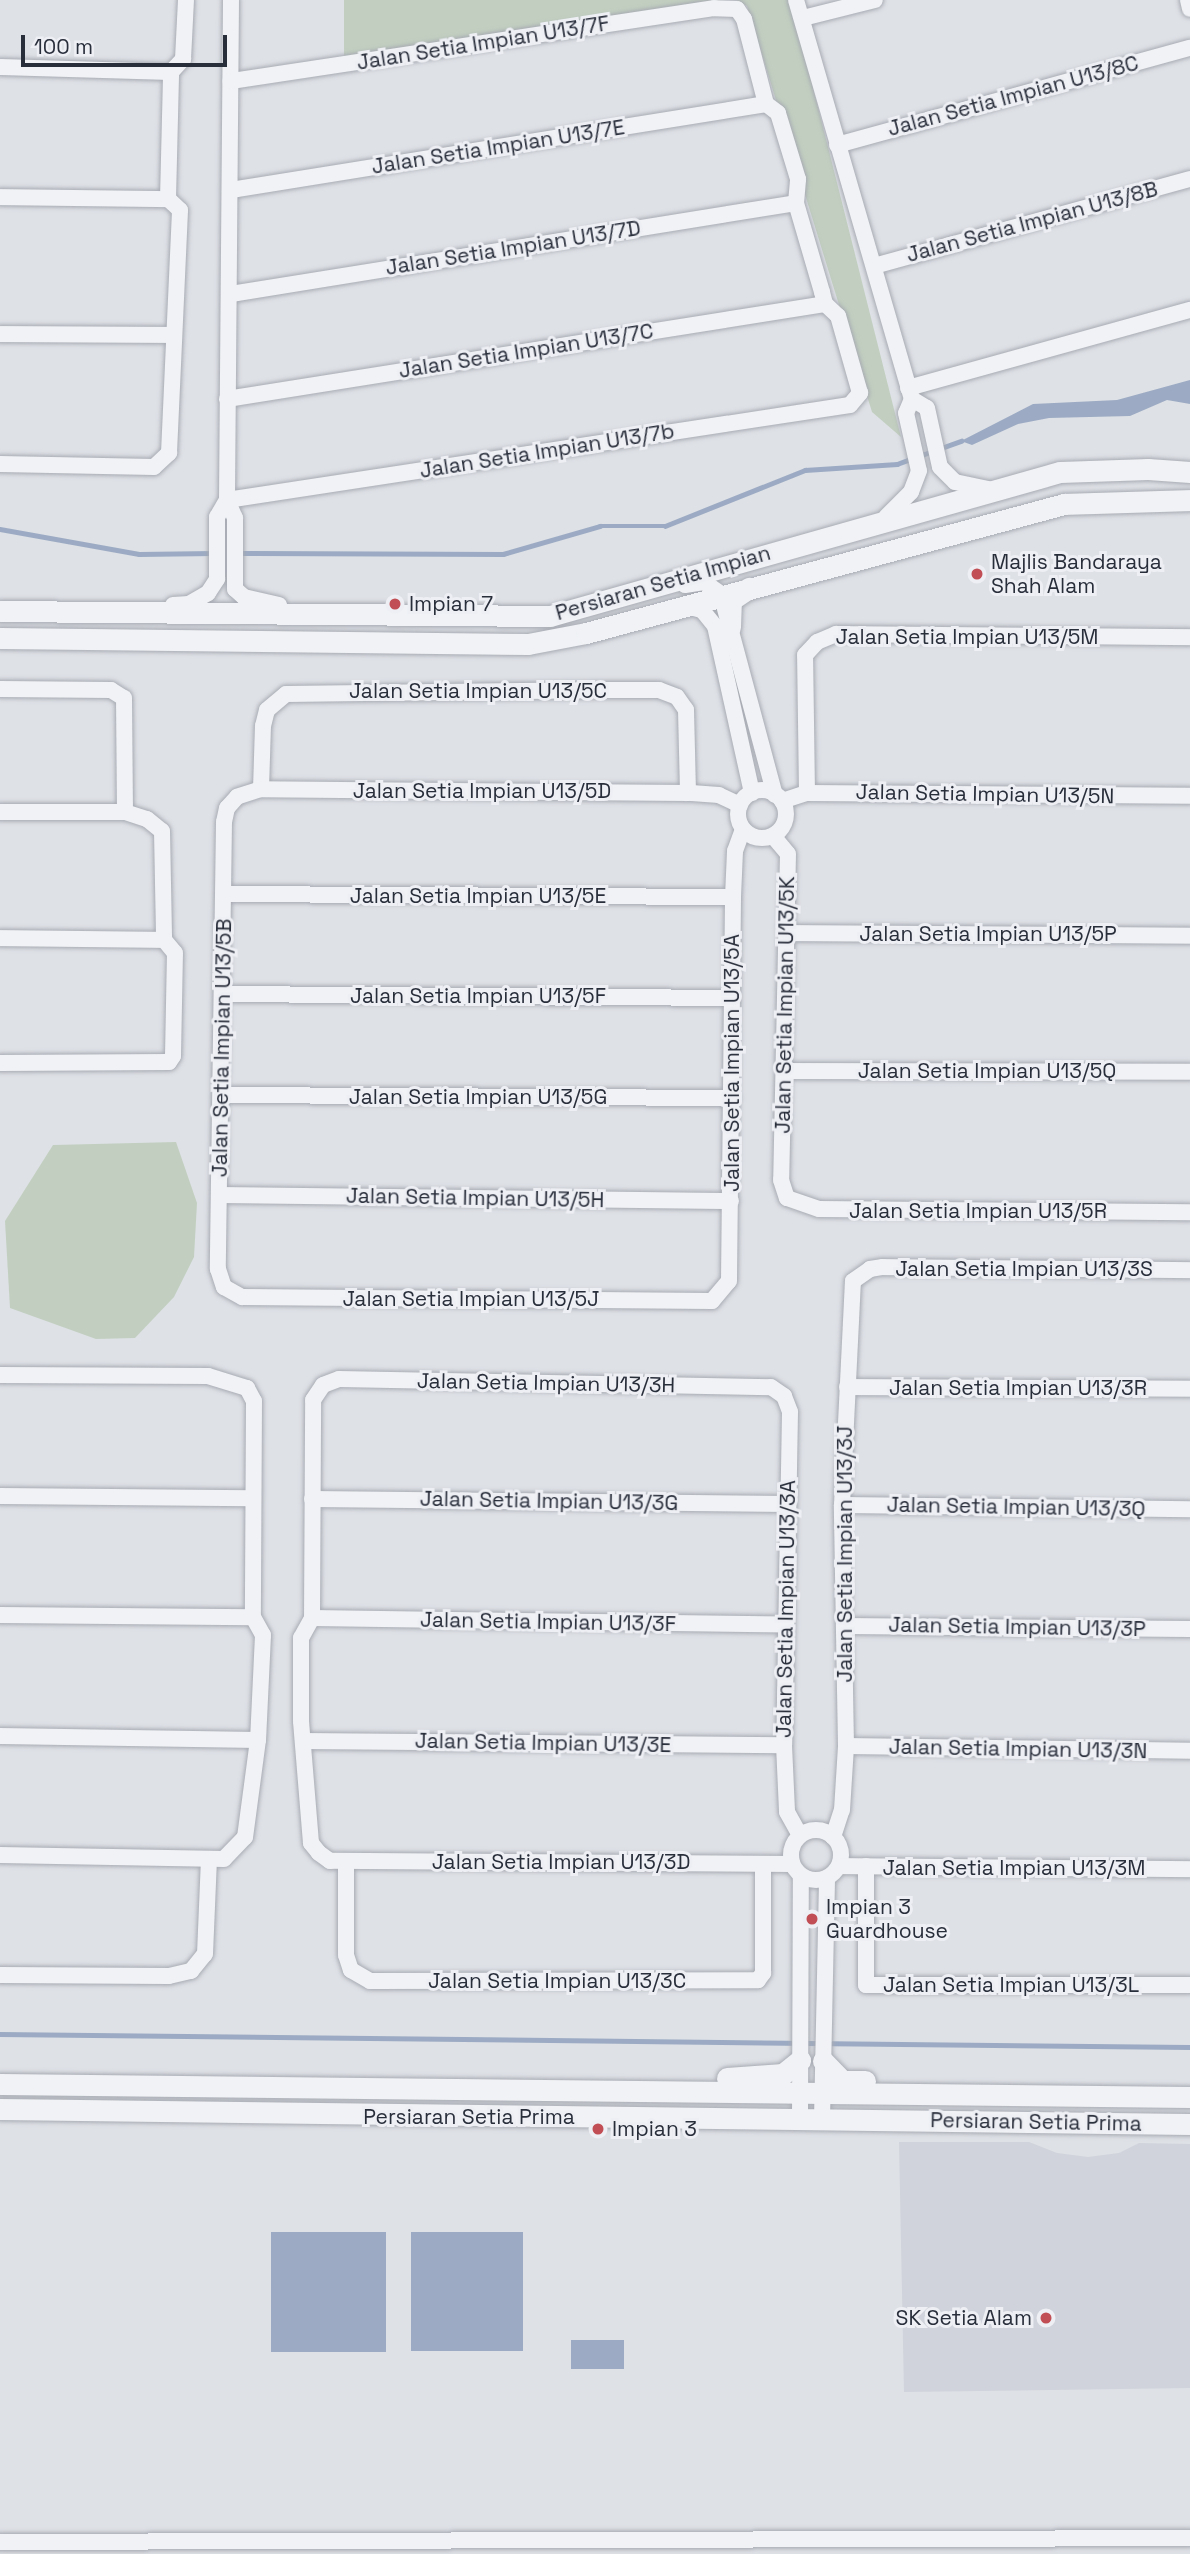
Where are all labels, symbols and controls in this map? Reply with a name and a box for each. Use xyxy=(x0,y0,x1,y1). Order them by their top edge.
street label: Jalan Setia Impian U13/7F xyxy=(355,11,611,75)
scale bar xyxy=(24,21,231,65)
text: 100 m xyxy=(34,33,93,60)
street label: Jalan Setia Impian U13/8C xyxy=(885,50,1141,142)
street label: Jalan Setia Impian U13/7E xyxy=(370,115,626,179)
street label: Jalan Setia Impian U13/8B xyxy=(904,176,1160,268)
street label: Jalan Setia Impian U13/7D xyxy=(384,215,642,281)
street label: Jalan Setia Impian U13/7C xyxy=(397,318,655,384)
street label: Jalan Setia Impian U13/7b xyxy=(418,418,676,484)
street label: Persiaran Setia Impian xyxy=(553,540,773,626)
place label: Majlis Bandaraya Shah Alam xyxy=(991,549,1162,599)
marker: Majlis Bandaraya Shah Alam xyxy=(969,566,985,582)
place label: Impian 7 xyxy=(409,591,493,617)
marker: Impian 7 xyxy=(387,596,403,612)
street label: Jalan Setia Impian U13/5M xyxy=(836,624,1098,650)
street label: Jalan Setia Impian U13/5C xyxy=(349,678,607,704)
street label: Jalan Setia Impian U13/5D xyxy=(353,778,611,804)
street label: Jalan Setia Impian U13/5N xyxy=(855,779,1115,809)
street label: Jalan Setia Impian U13/5K xyxy=(770,876,800,1134)
street label: Jalan Setia Impian U13/5E xyxy=(350,883,606,909)
street label: Jalan Setia Impian U13/5B xyxy=(207,919,237,1177)
street label: Jalan Setia Impian U13/5P xyxy=(859,921,1117,947)
street label: Jalan Setia Impian U13/5A xyxy=(719,934,745,1192)
street label: Jalan Setia Impian U13/5F xyxy=(350,983,606,1009)
street label: Jalan Setia Impian U13/5Q xyxy=(858,1058,1116,1084)
street label: Jalan Setia Impian U13/5G xyxy=(349,1084,607,1110)
street label: Jalan Setia Impian U13/5H xyxy=(346,1183,604,1213)
street label: Jalan Setia Impian U13/5R xyxy=(849,1198,1107,1224)
street label: Jalan Setia Impian U13/3S xyxy=(895,1256,1153,1282)
street label: Jalan Setia Impian U13/5J xyxy=(342,1286,600,1312)
street label: Jalan Setia Impian U13/3H xyxy=(417,1368,675,1398)
street label: Jalan Setia Impian U13/3R xyxy=(889,1375,1147,1401)
street label: Jalan Setia Impian U13/3J xyxy=(832,1425,858,1683)
street label: Jalan Setia Impian U13/3A xyxy=(771,1480,801,1738)
street label: Jalan Setia Impian U13/3G xyxy=(419,1486,679,1516)
street label: Jalan Setia Impian U13/3Q xyxy=(886,1492,1146,1522)
street label: Jalan Setia Impian U13/3F xyxy=(420,1607,676,1637)
street label: Jalan Setia Impian U13/3P xyxy=(888,1612,1146,1642)
street label: Jalan Setia Impian U13/3E xyxy=(415,1728,671,1758)
street label: Jalan Setia Impian U13/3N xyxy=(888,1734,1148,1764)
street label: Jalan Setia Impian U13/3D xyxy=(432,1849,690,1875)
street label: Jalan Setia Impian U13/3M xyxy=(883,1855,1145,1881)
place label: Impian 3 Guardhouse xyxy=(826,1894,948,1944)
marker: Impian 3 Guardhouse xyxy=(804,1911,820,1927)
street label: Jalan Setia Impian U13/3C xyxy=(428,1968,686,1994)
street label: Jalan Setia Impian U13/3L xyxy=(883,1972,1139,1998)
street label: Persiaran Setia Prima xyxy=(363,2104,575,2130)
street label: Persiaran Setia Prima xyxy=(930,2108,1142,2136)
place label: Impian 3 xyxy=(612,2116,697,2142)
marker: Impian 3 xyxy=(590,2121,606,2137)
place label: SK Setia Alam xyxy=(895,2305,1032,2331)
marker: SK Setia Alam xyxy=(1038,2310,1054,2326)

